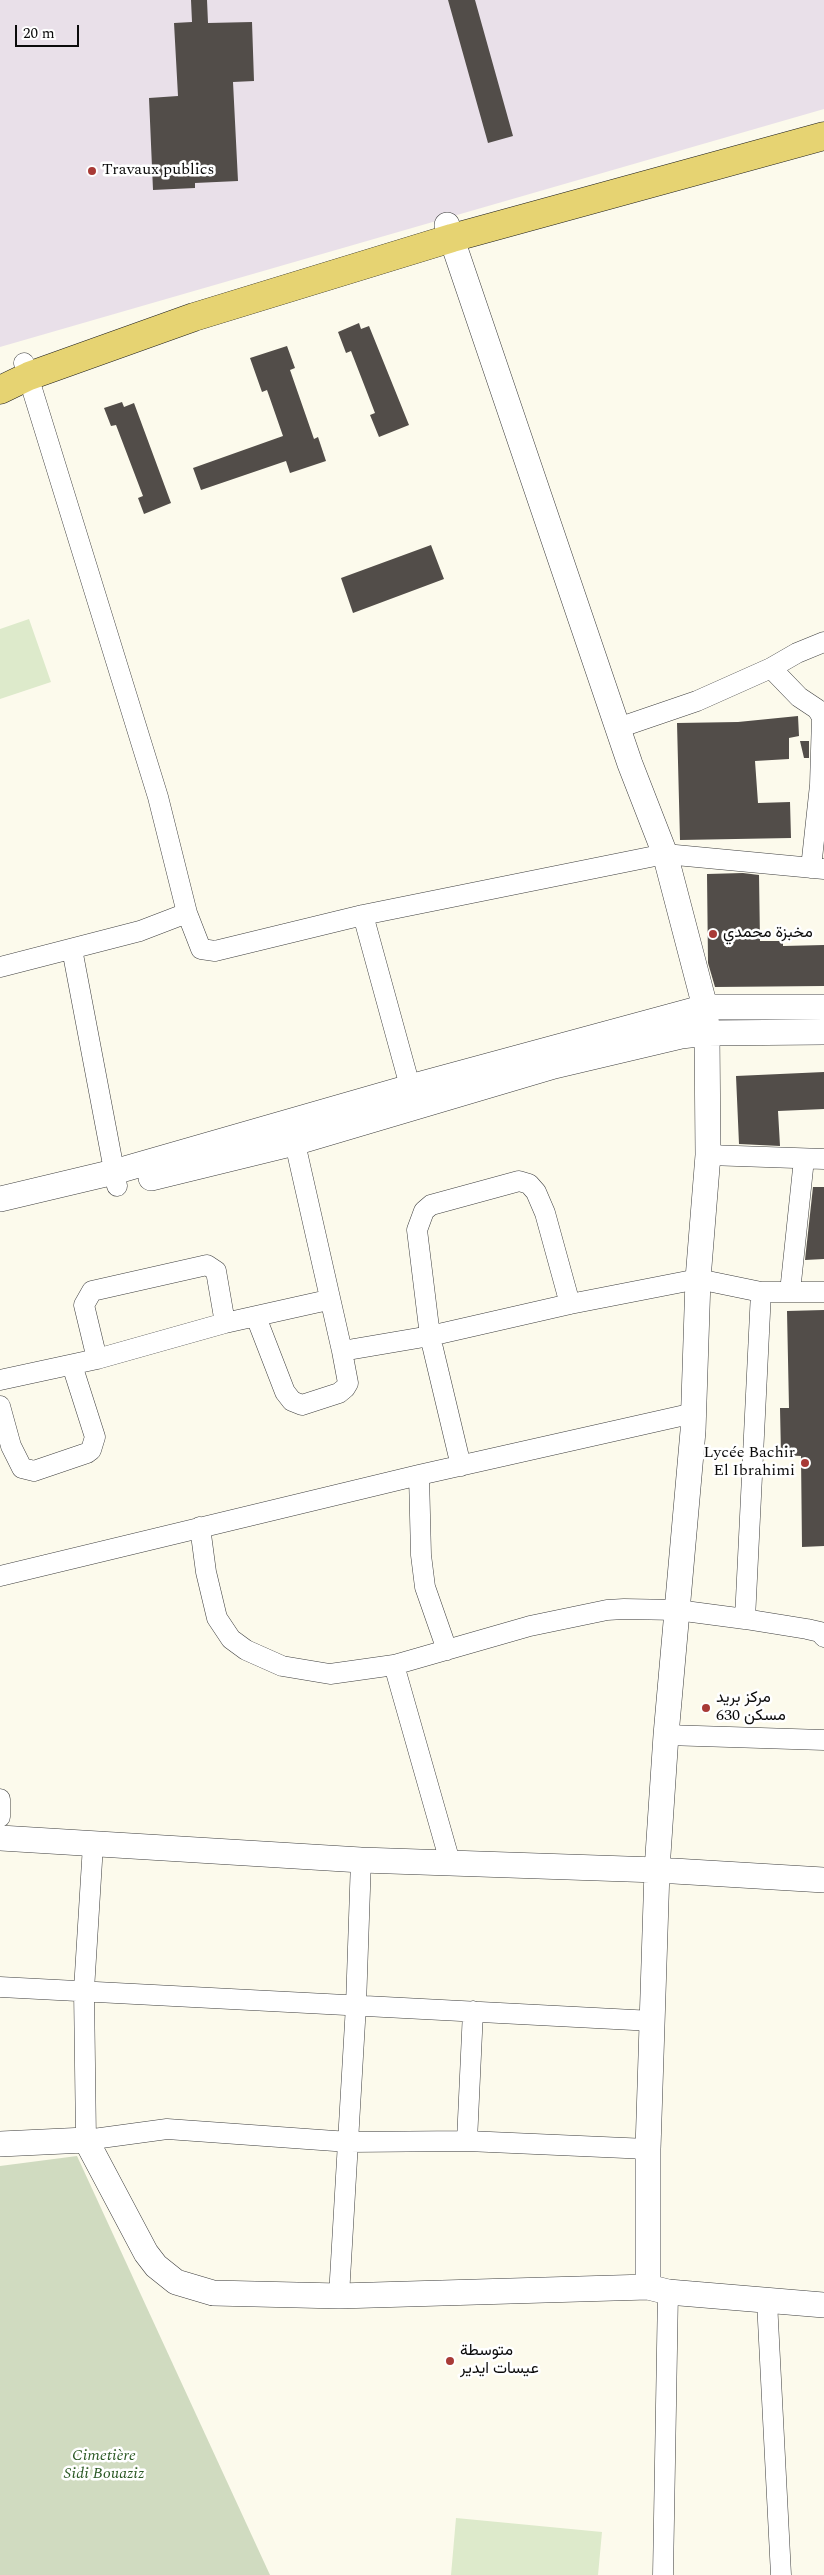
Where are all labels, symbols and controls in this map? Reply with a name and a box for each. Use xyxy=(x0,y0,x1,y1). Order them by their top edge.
scale bar xyxy=(18,15,81,47)
text: 20 m xyxy=(23,22,55,45)
place label: Travaux publics xyxy=(102,161,214,181)
marker: Travaux publics xyxy=(86,165,98,177)
place label: مخبزة محمدي xyxy=(723,924,813,944)
marker: مخبزة محمدي xyxy=(707,928,719,940)
place label: Lycée Bachir El Ibrahimi xyxy=(704,1444,795,1482)
marker: Lycée Bachir El Ibrahimi xyxy=(799,1457,811,1469)
place label: مركز بريد 630 مسكن xyxy=(716,1689,786,1727)
marker: مركز بريد 630 مسكن xyxy=(700,1702,712,1714)
place label: متوسطة عيسات ايدير xyxy=(460,2342,539,2380)
marker: متوسطة عيسات ايدير xyxy=(444,2355,456,2367)
park label: Cimetière Sidi Bouaziz xyxy=(64,2447,144,2485)

